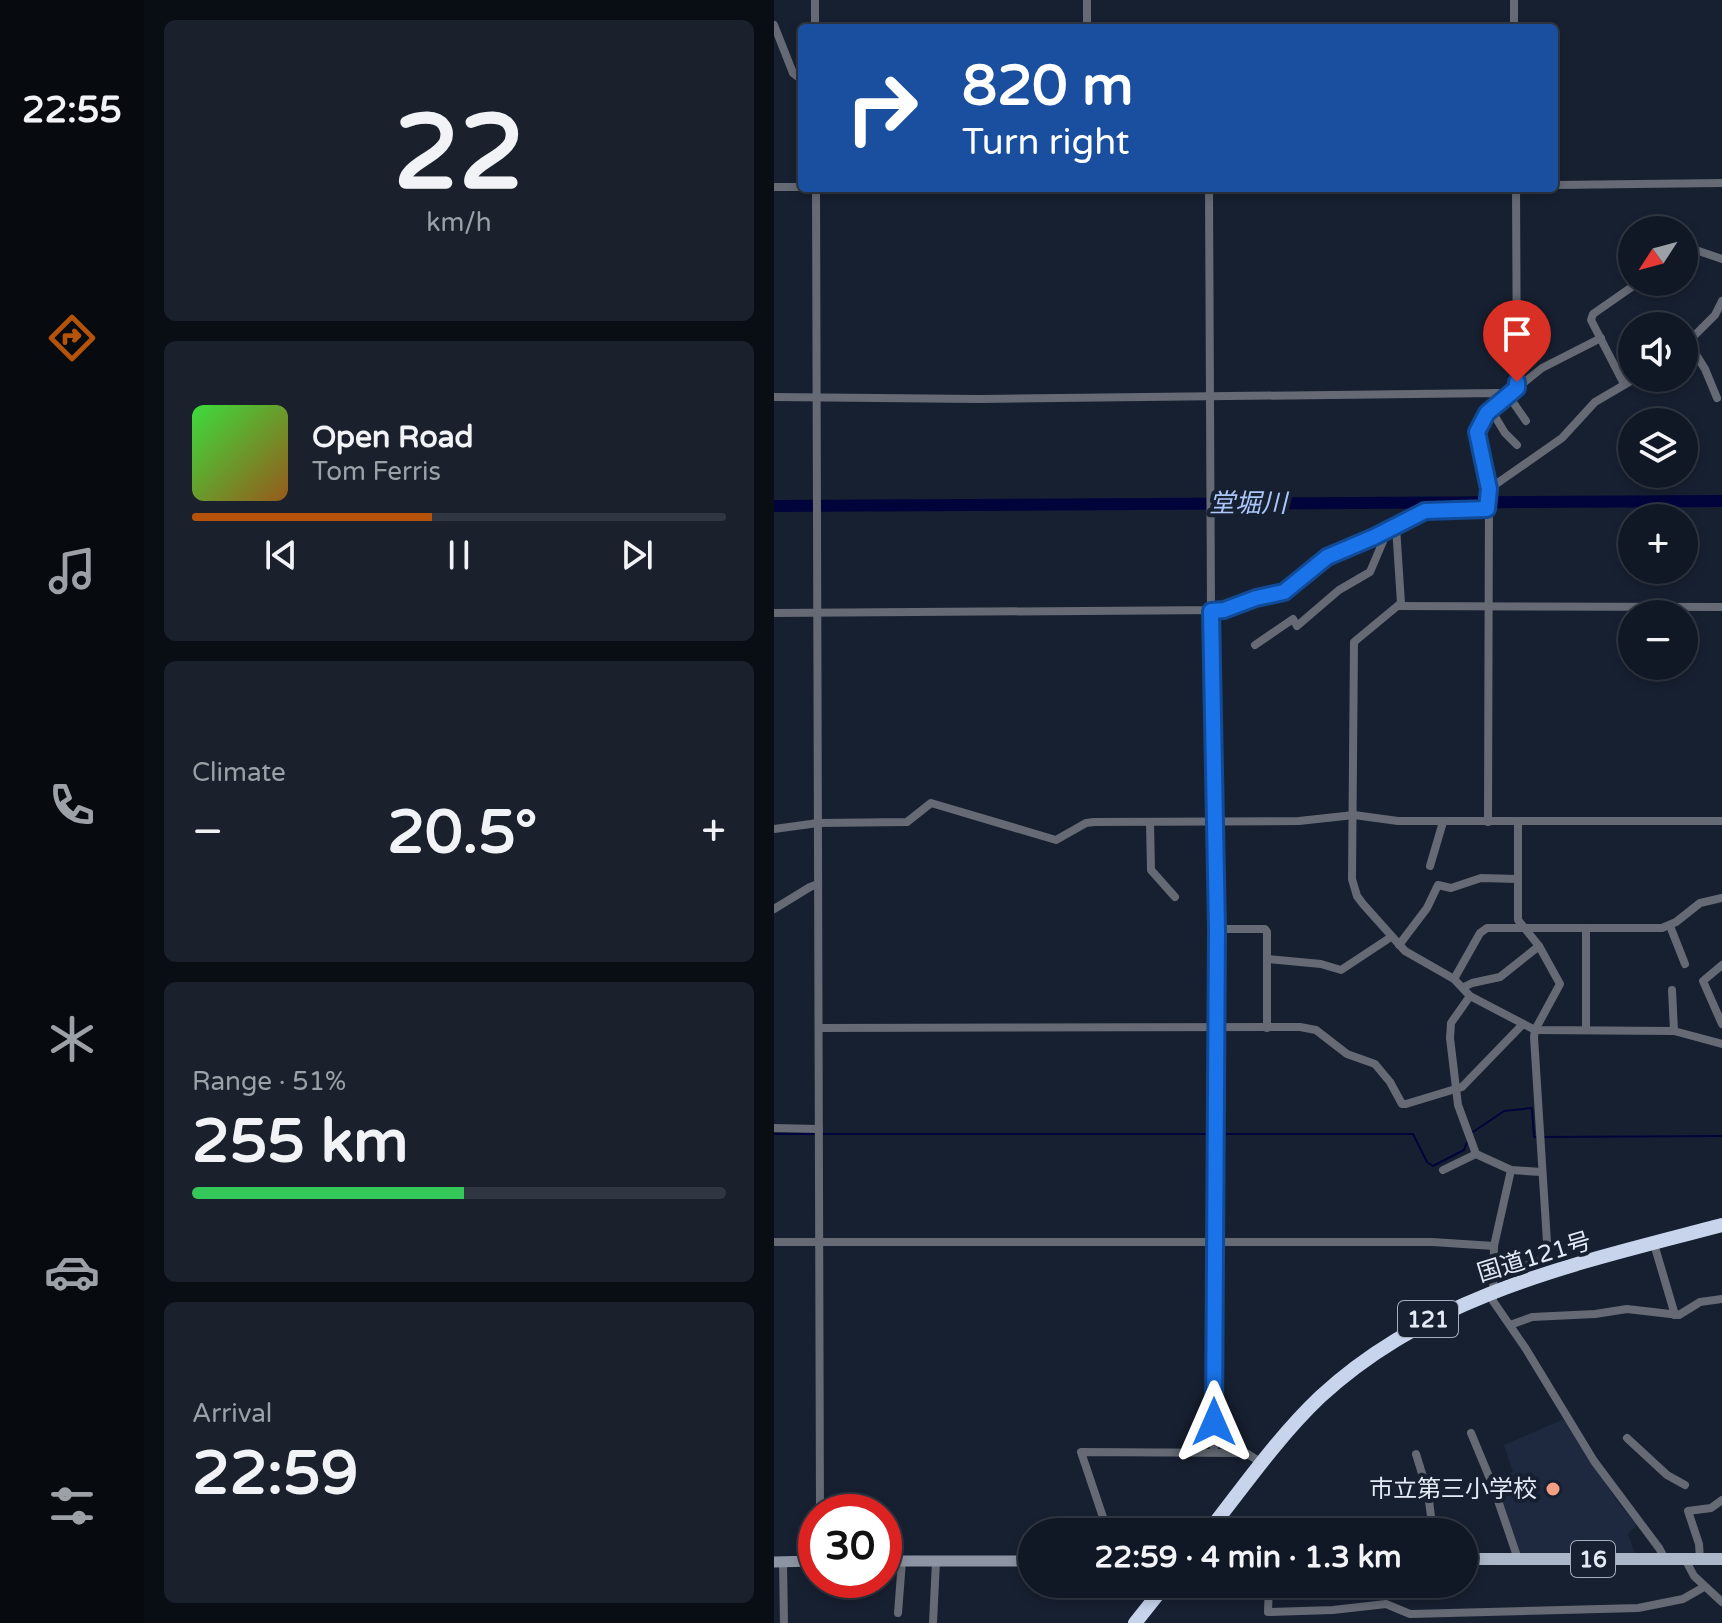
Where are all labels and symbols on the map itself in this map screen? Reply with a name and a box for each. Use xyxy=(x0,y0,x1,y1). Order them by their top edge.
north arrow xyxy=(1618,216,1698,296)
pin xyxy=(1483,300,1551,382)
water label: 堂堀川 xyxy=(1209,488,1290,519)
street label: 国道121号 xyxy=(1474,1226,1594,1288)
road number: 121 xyxy=(1398,1301,1458,1337)
position arrow xyxy=(1172,1380,1256,1464)
place label: 市立第三小学校 xyxy=(1369,1475,1537,1504)
marker: 市立第三小学校 xyxy=(1544,1480,1562,1498)
speed limit sign: 30 xyxy=(798,1494,902,1598)
road number: 16 xyxy=(1571,1541,1615,1577)

